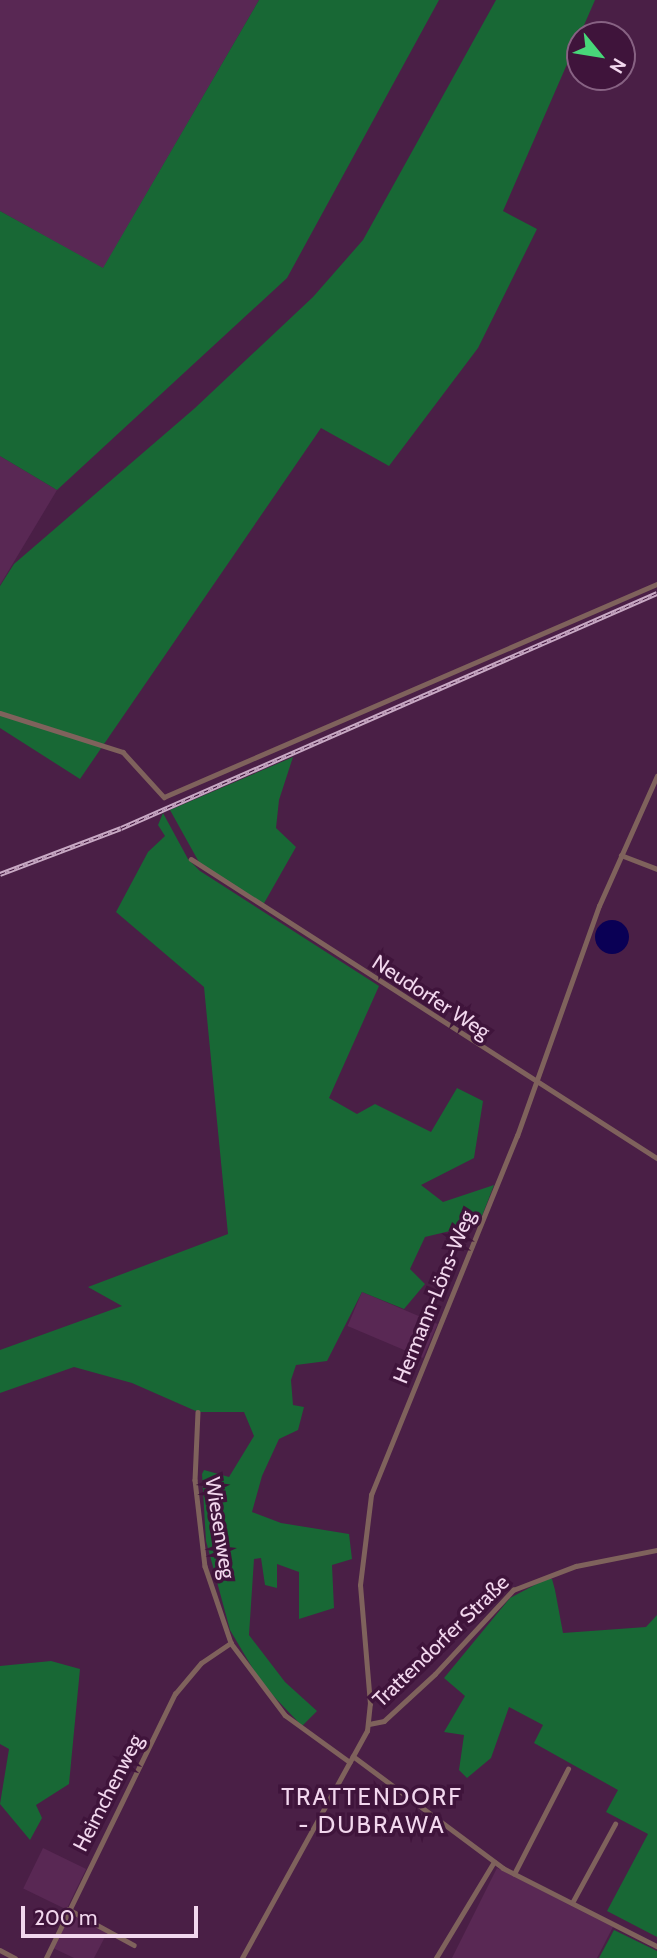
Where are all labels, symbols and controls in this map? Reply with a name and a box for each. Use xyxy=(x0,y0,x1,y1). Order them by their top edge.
north arrow xyxy=(566,21,636,91)
text: N xyxy=(605,54,631,77)
street label: Neudorfer Weg xyxy=(367,950,495,1044)
street label: Hermann-Löns-Weg xyxy=(388,1207,480,1387)
street label: Wiesenweg xyxy=(200,1476,240,1580)
street label: Trattendorfer Straße xyxy=(368,1570,514,1712)
street label: Heimchenweg xyxy=(68,1730,148,1856)
district label: TRATTENDORF - DUBRAWA xyxy=(283,1783,461,1839)
scale bar xyxy=(24,1892,201,1936)
text: 200 m xyxy=(34,1905,97,1930)

